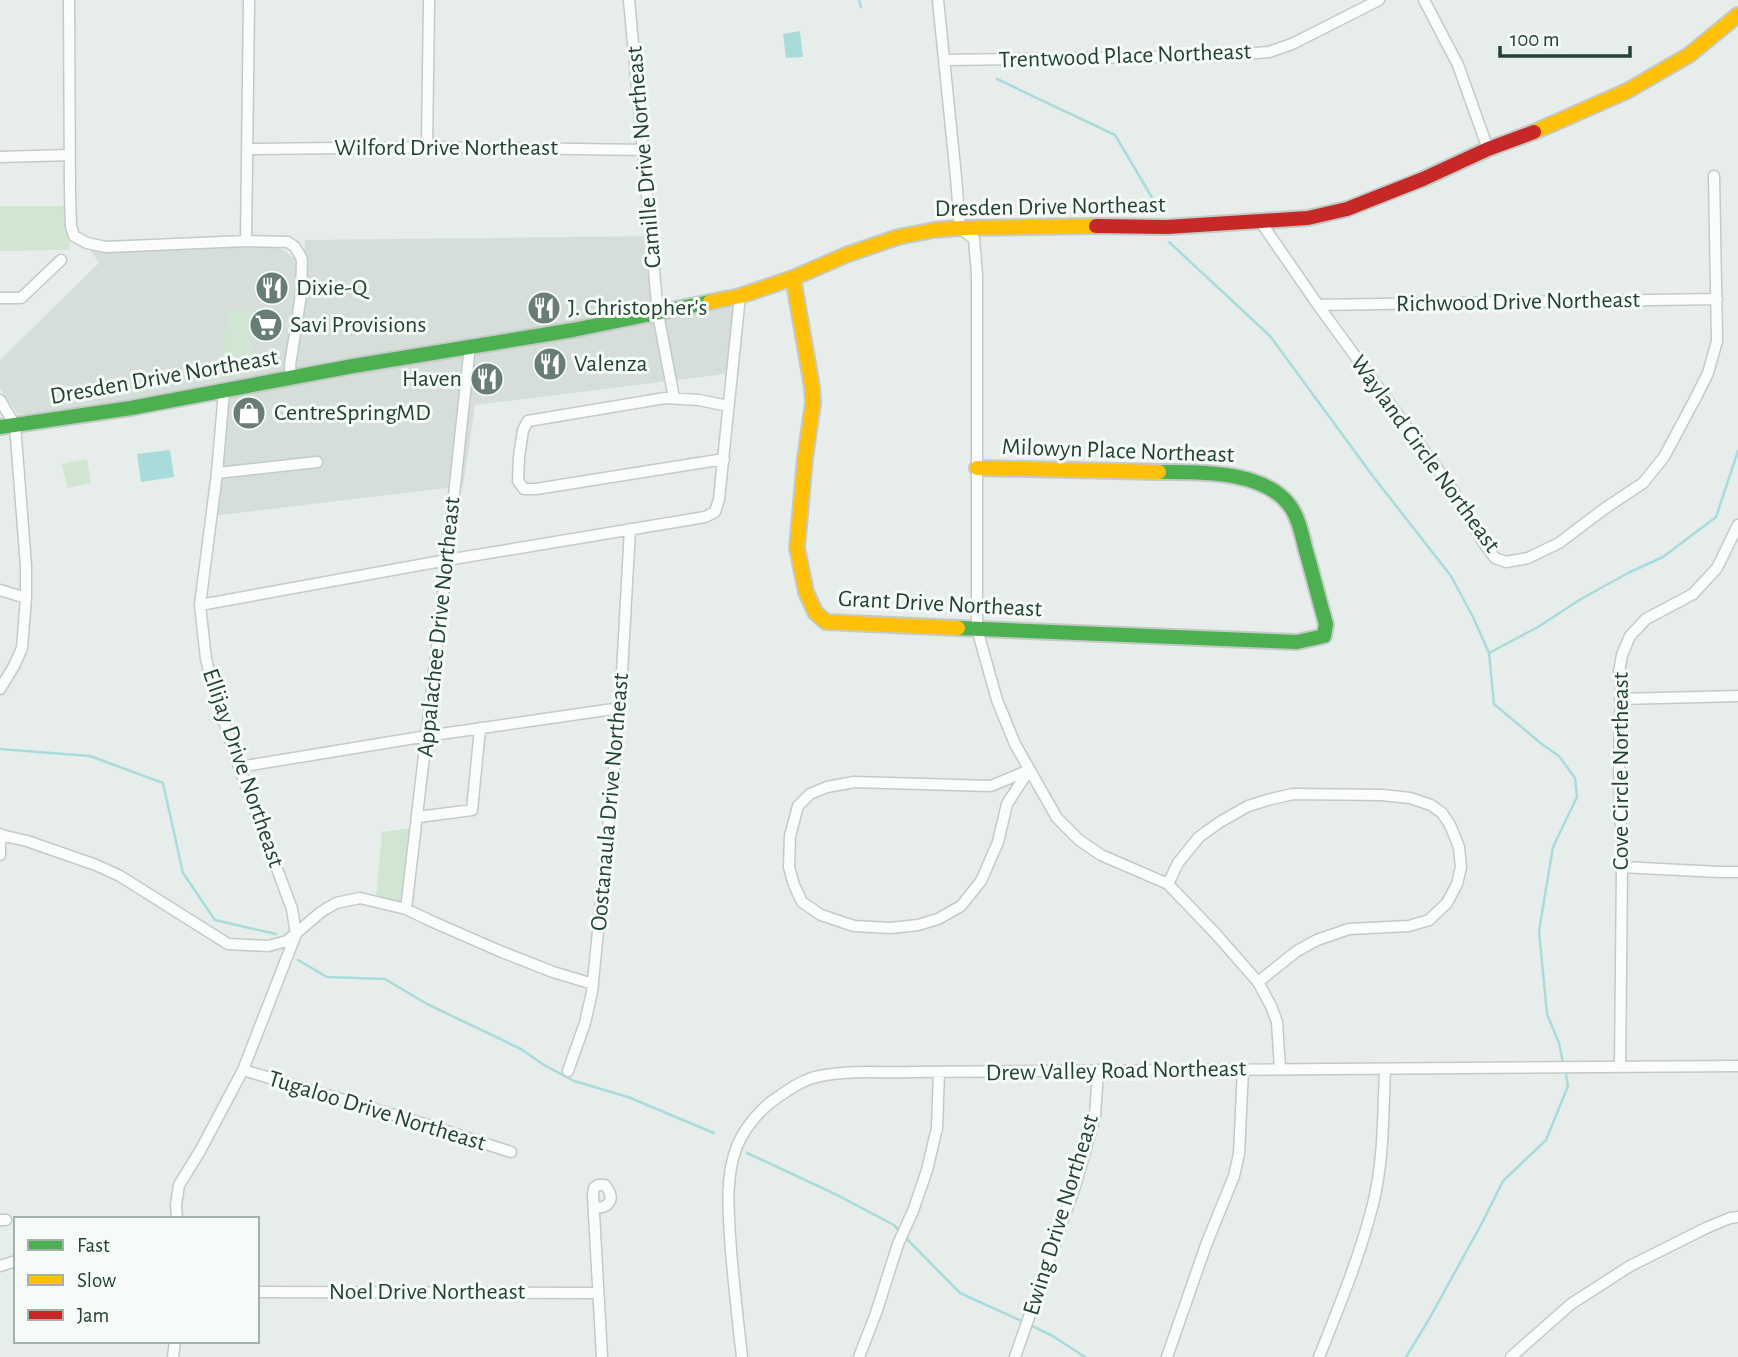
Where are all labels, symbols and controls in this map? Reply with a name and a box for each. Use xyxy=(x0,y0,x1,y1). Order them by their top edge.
scale bar xyxy=(1500,14,1630,58)
text: 100 m xyxy=(1510,29,1560,50)
street label: Trentwood Place Northeast xyxy=(998,40,1252,72)
street label: Camille Drive Northeast xyxy=(622,44,666,269)
street label: Wilford Drive Northeast xyxy=(334,136,558,160)
street label: Dresden Drive Northeast xyxy=(934,193,1166,221)
restaurant icon: Dixie-Q xyxy=(253,269,291,307)
place label: Dixie-Q xyxy=(296,276,370,300)
street label: Richwood Drive Northeast xyxy=(1396,288,1641,316)
restaurant icon: J. Christopher's xyxy=(525,289,563,327)
place label: J. Christopher's xyxy=(568,296,707,320)
supermarket icon: Savi Provisions xyxy=(247,306,285,344)
place label: Savi Provisions xyxy=(290,313,426,337)
street label: Dresden Drive Northeast xyxy=(48,345,280,409)
restaurant icon: Valenza xyxy=(531,345,569,383)
street label: Wayland Circle Northeast xyxy=(1346,351,1505,557)
place label: Valenza xyxy=(574,352,648,376)
restaurant icon: Haven xyxy=(468,360,506,398)
place label: Haven xyxy=(402,367,462,391)
shop icon: CentreSpringMD xyxy=(230,394,268,432)
place label: CentreSpringMD xyxy=(274,401,431,425)
street label: Milowyn Place Northeast xyxy=(1001,435,1235,467)
street label: Appalachee Drive Northeast xyxy=(413,495,465,758)
street label: Grant Drive Northeast xyxy=(837,587,1043,621)
street label: Ellijay Drive Northeast xyxy=(198,666,288,871)
street label: Cove Circle Northeast xyxy=(1609,671,1633,870)
street label: Oostanaula Drive Northeast xyxy=(587,672,633,932)
street label: Drew Valley Road Northeast xyxy=(985,1057,1247,1085)
street label: Tugaloo Drive Northeast xyxy=(265,1066,489,1156)
street label: Ewing Drive Northeast xyxy=(1019,1111,1103,1318)
legend xyxy=(14,1217,259,1343)
text: Fast xyxy=(77,1235,110,1256)
text: Slow xyxy=(77,1270,116,1291)
street label: Noel Drive Northeast xyxy=(329,1280,526,1304)
text: Jam xyxy=(77,1305,109,1326)

